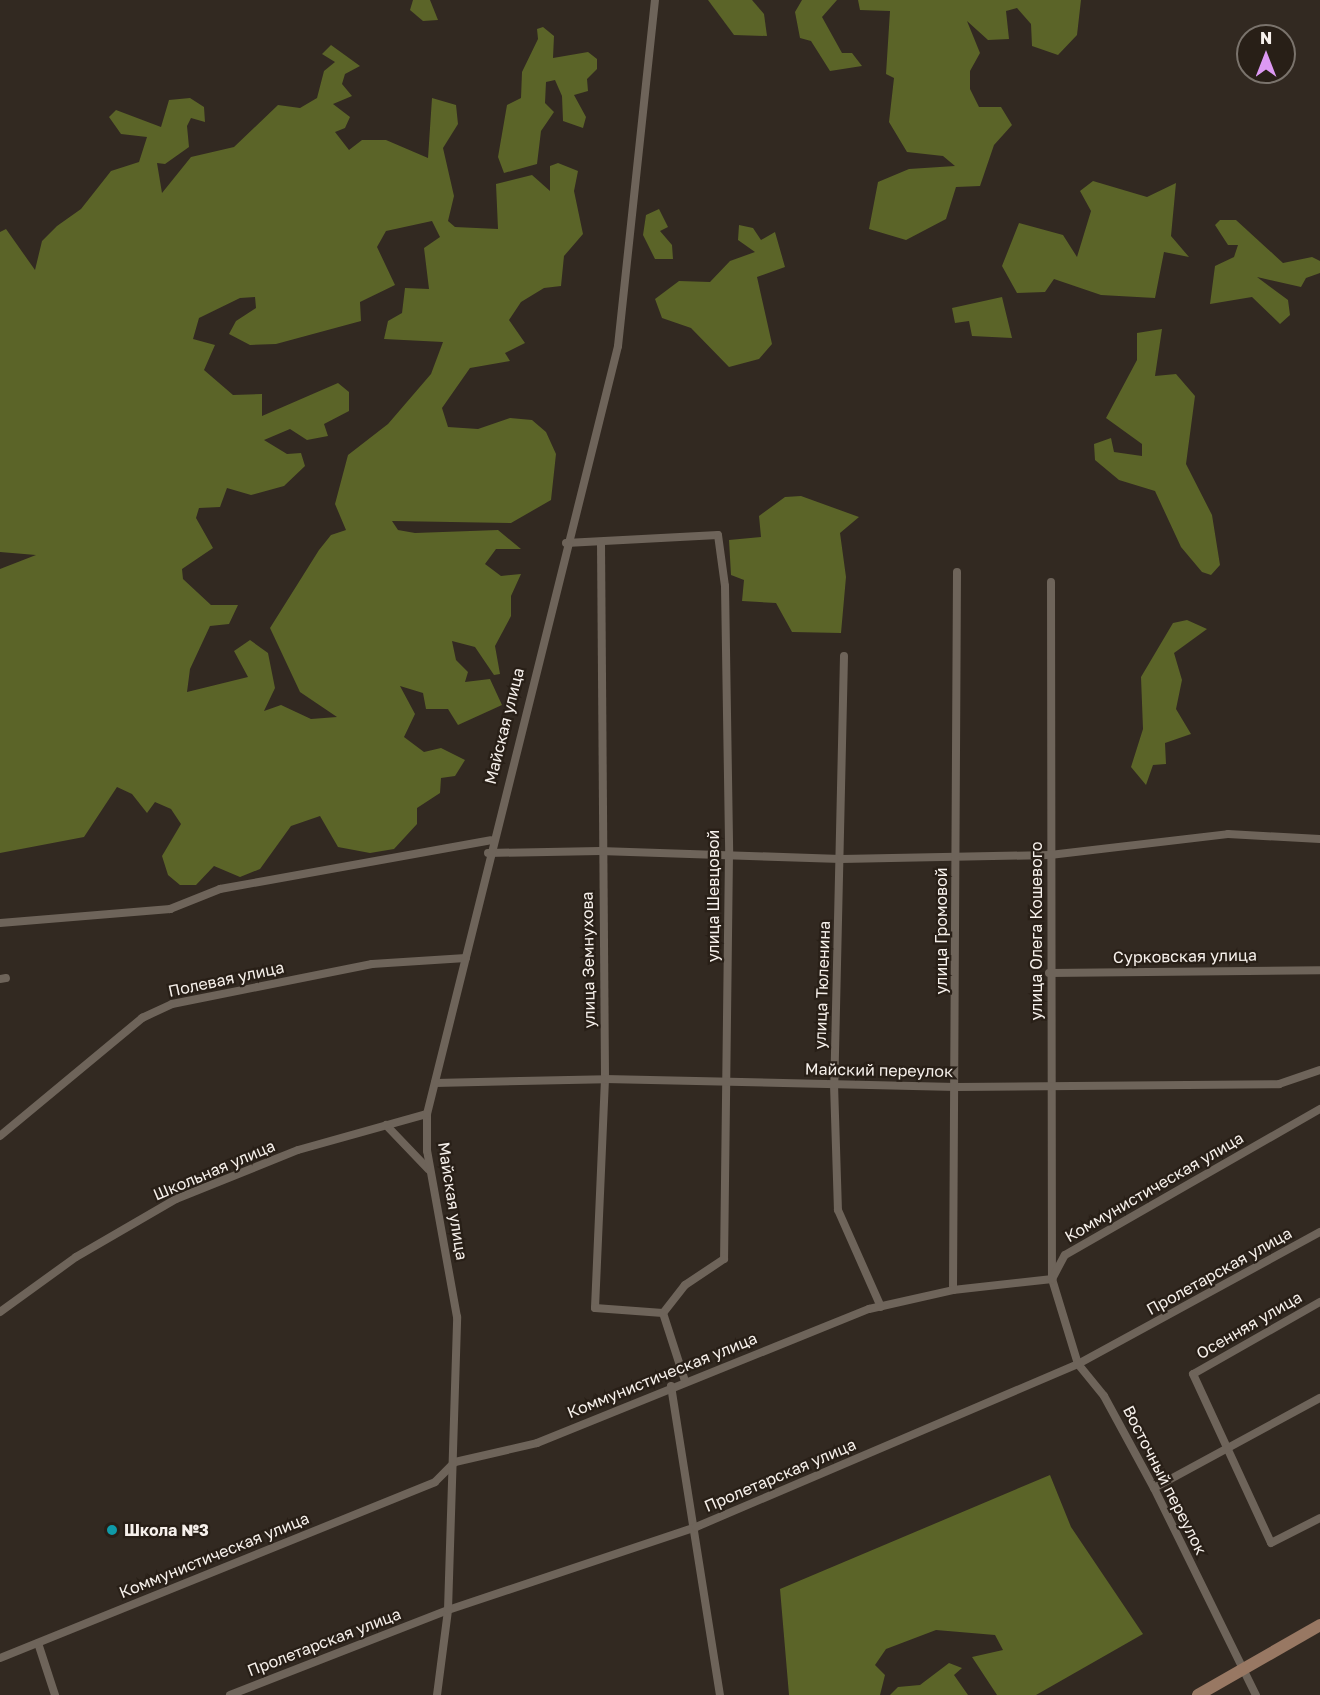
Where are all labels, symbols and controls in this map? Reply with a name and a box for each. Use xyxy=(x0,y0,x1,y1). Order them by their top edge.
north arrow xyxy=(1236,24,1296,84)
text: N xyxy=(1260,28,1272,48)
street label: Майская улица xyxy=(480,666,528,786)
street label: улица Шевцовой xyxy=(703,830,723,962)
street label: улица Олега Кошевого xyxy=(1026,841,1046,1021)
street label: улица Громовой xyxy=(931,867,951,995)
street label: улица Земнухова xyxy=(577,891,599,1029)
street label: улица Тюленина xyxy=(810,920,834,1050)
street label: Сурковская улица xyxy=(1113,945,1257,967)
street label: Полевая улица xyxy=(166,957,286,1001)
street label: Майский переулок xyxy=(805,1059,953,1081)
street label: Коммунистическая улица xyxy=(1061,1128,1247,1246)
street label: Школьная улица xyxy=(150,1136,278,1204)
street label: Майская улица xyxy=(434,1141,472,1261)
street label: Пролетарская улица xyxy=(1143,1223,1295,1319)
street label: Осенняя улица xyxy=(1193,1287,1305,1363)
street label: Коммунистическая улица xyxy=(564,1328,760,1422)
street label: Восточный переулок xyxy=(1119,1402,1211,1558)
street label: Пролетарская улица xyxy=(701,1434,859,1516)
street label: Коммунистическая улица xyxy=(116,1508,312,1602)
place label: Школа №3 xyxy=(124,1520,209,1540)
marker: Школа №3 xyxy=(105,1523,119,1537)
street label: Пролетарская улица xyxy=(244,1604,404,1680)

